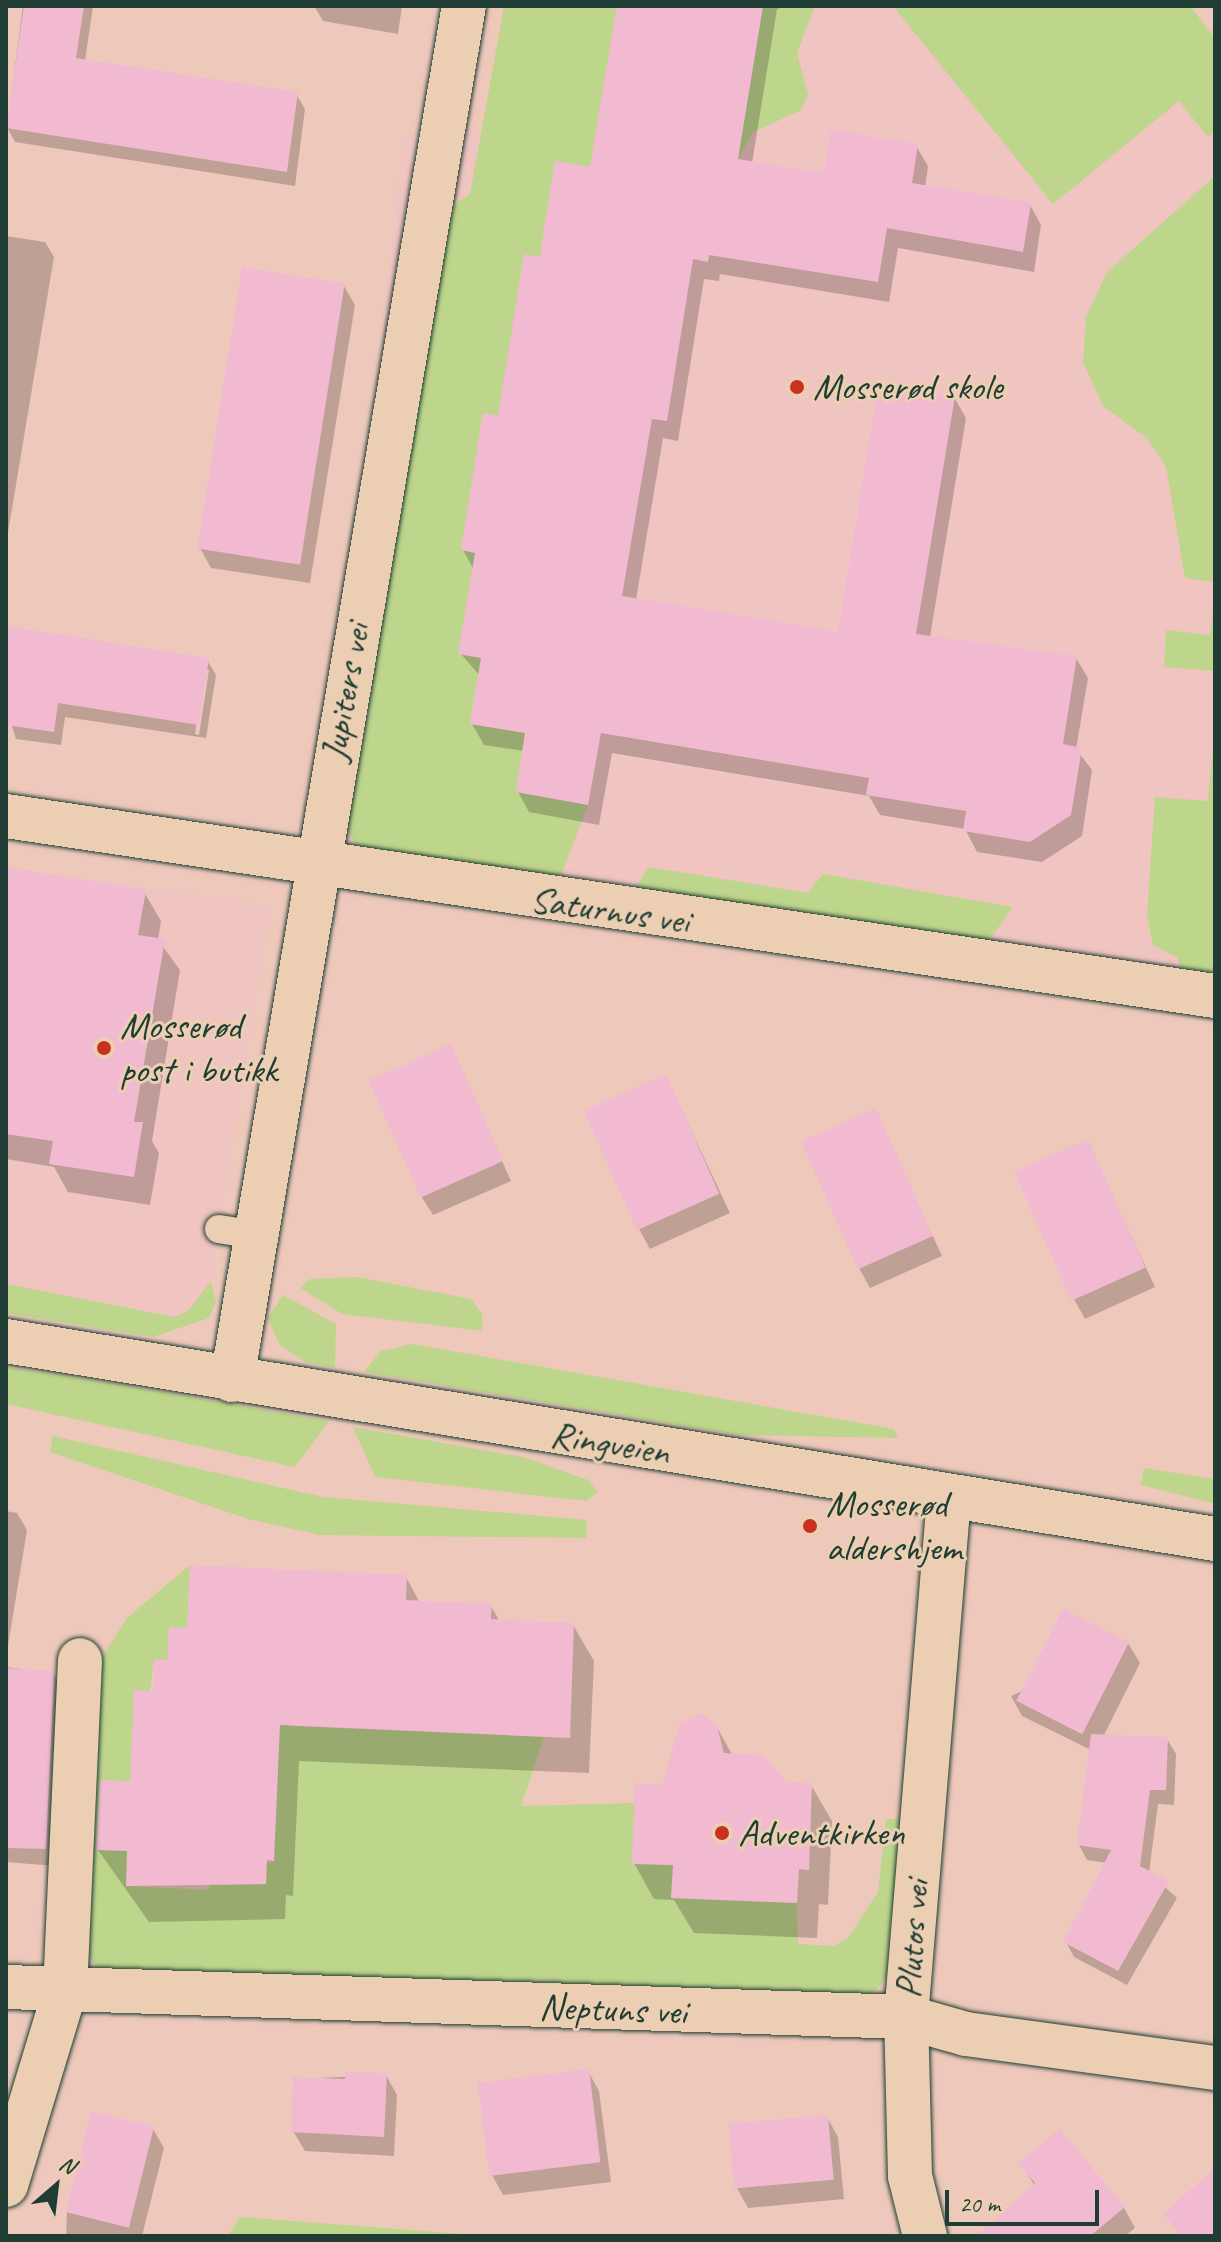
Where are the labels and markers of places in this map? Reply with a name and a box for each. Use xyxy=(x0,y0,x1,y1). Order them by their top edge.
place label: Mosserød skole xyxy=(813,364,1002,410)
marker: Mosserød skole xyxy=(788,378,806,396)
place label: Mosserød post i butikk xyxy=(120,1003,276,1092)
marker: Mosserød post i butikk xyxy=(95,1039,113,1057)
place label: Mosserød aldershjem xyxy=(826,1481,962,1570)
marker: Mosserød aldershjem xyxy=(801,1517,819,1535)
place label: Adventkirken xyxy=(738,1810,905,1856)
marker: Adventkirken xyxy=(713,1824,731,1842)

